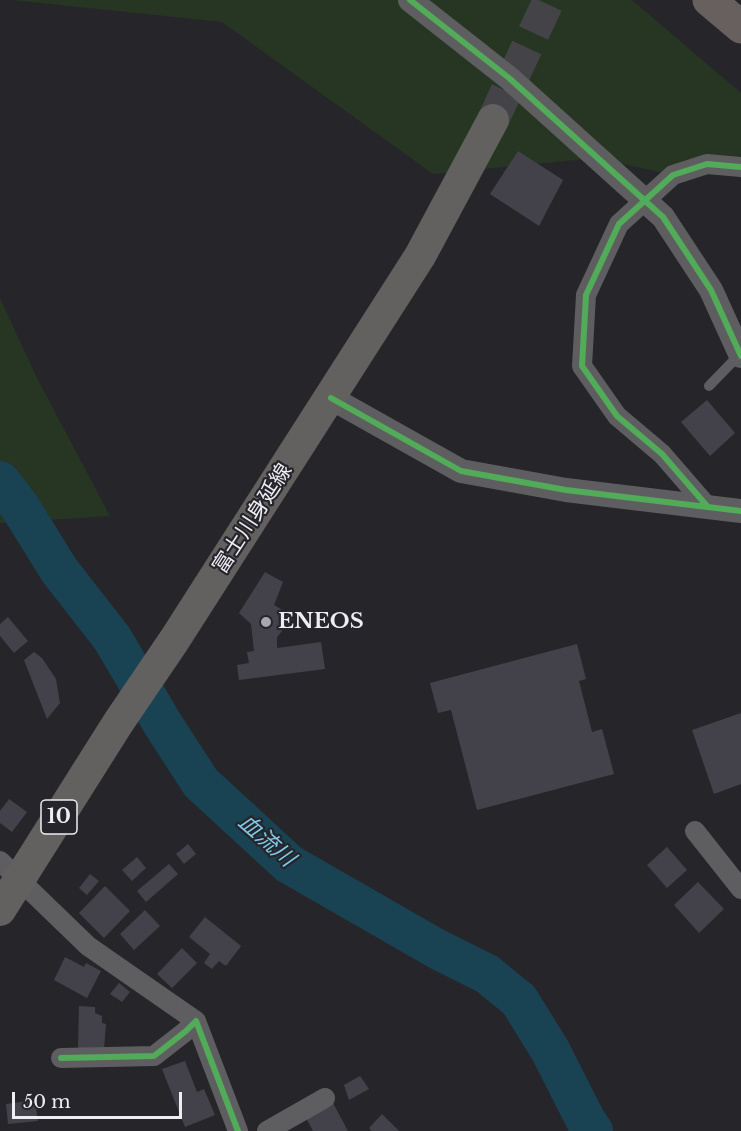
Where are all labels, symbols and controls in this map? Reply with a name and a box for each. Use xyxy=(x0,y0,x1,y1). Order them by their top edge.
street label: 富士川身延線 xyxy=(208,459,298,579)
place label: ENEOS xyxy=(278,609,364,635)
marker: ENEOS xyxy=(259,615,273,629)
road number: 10 xyxy=(41,800,77,834)
water label: 血流川 xyxy=(232,809,300,873)
scale bar xyxy=(15,1080,184,1118)
text: 50 m xyxy=(23,1091,71,1113)

